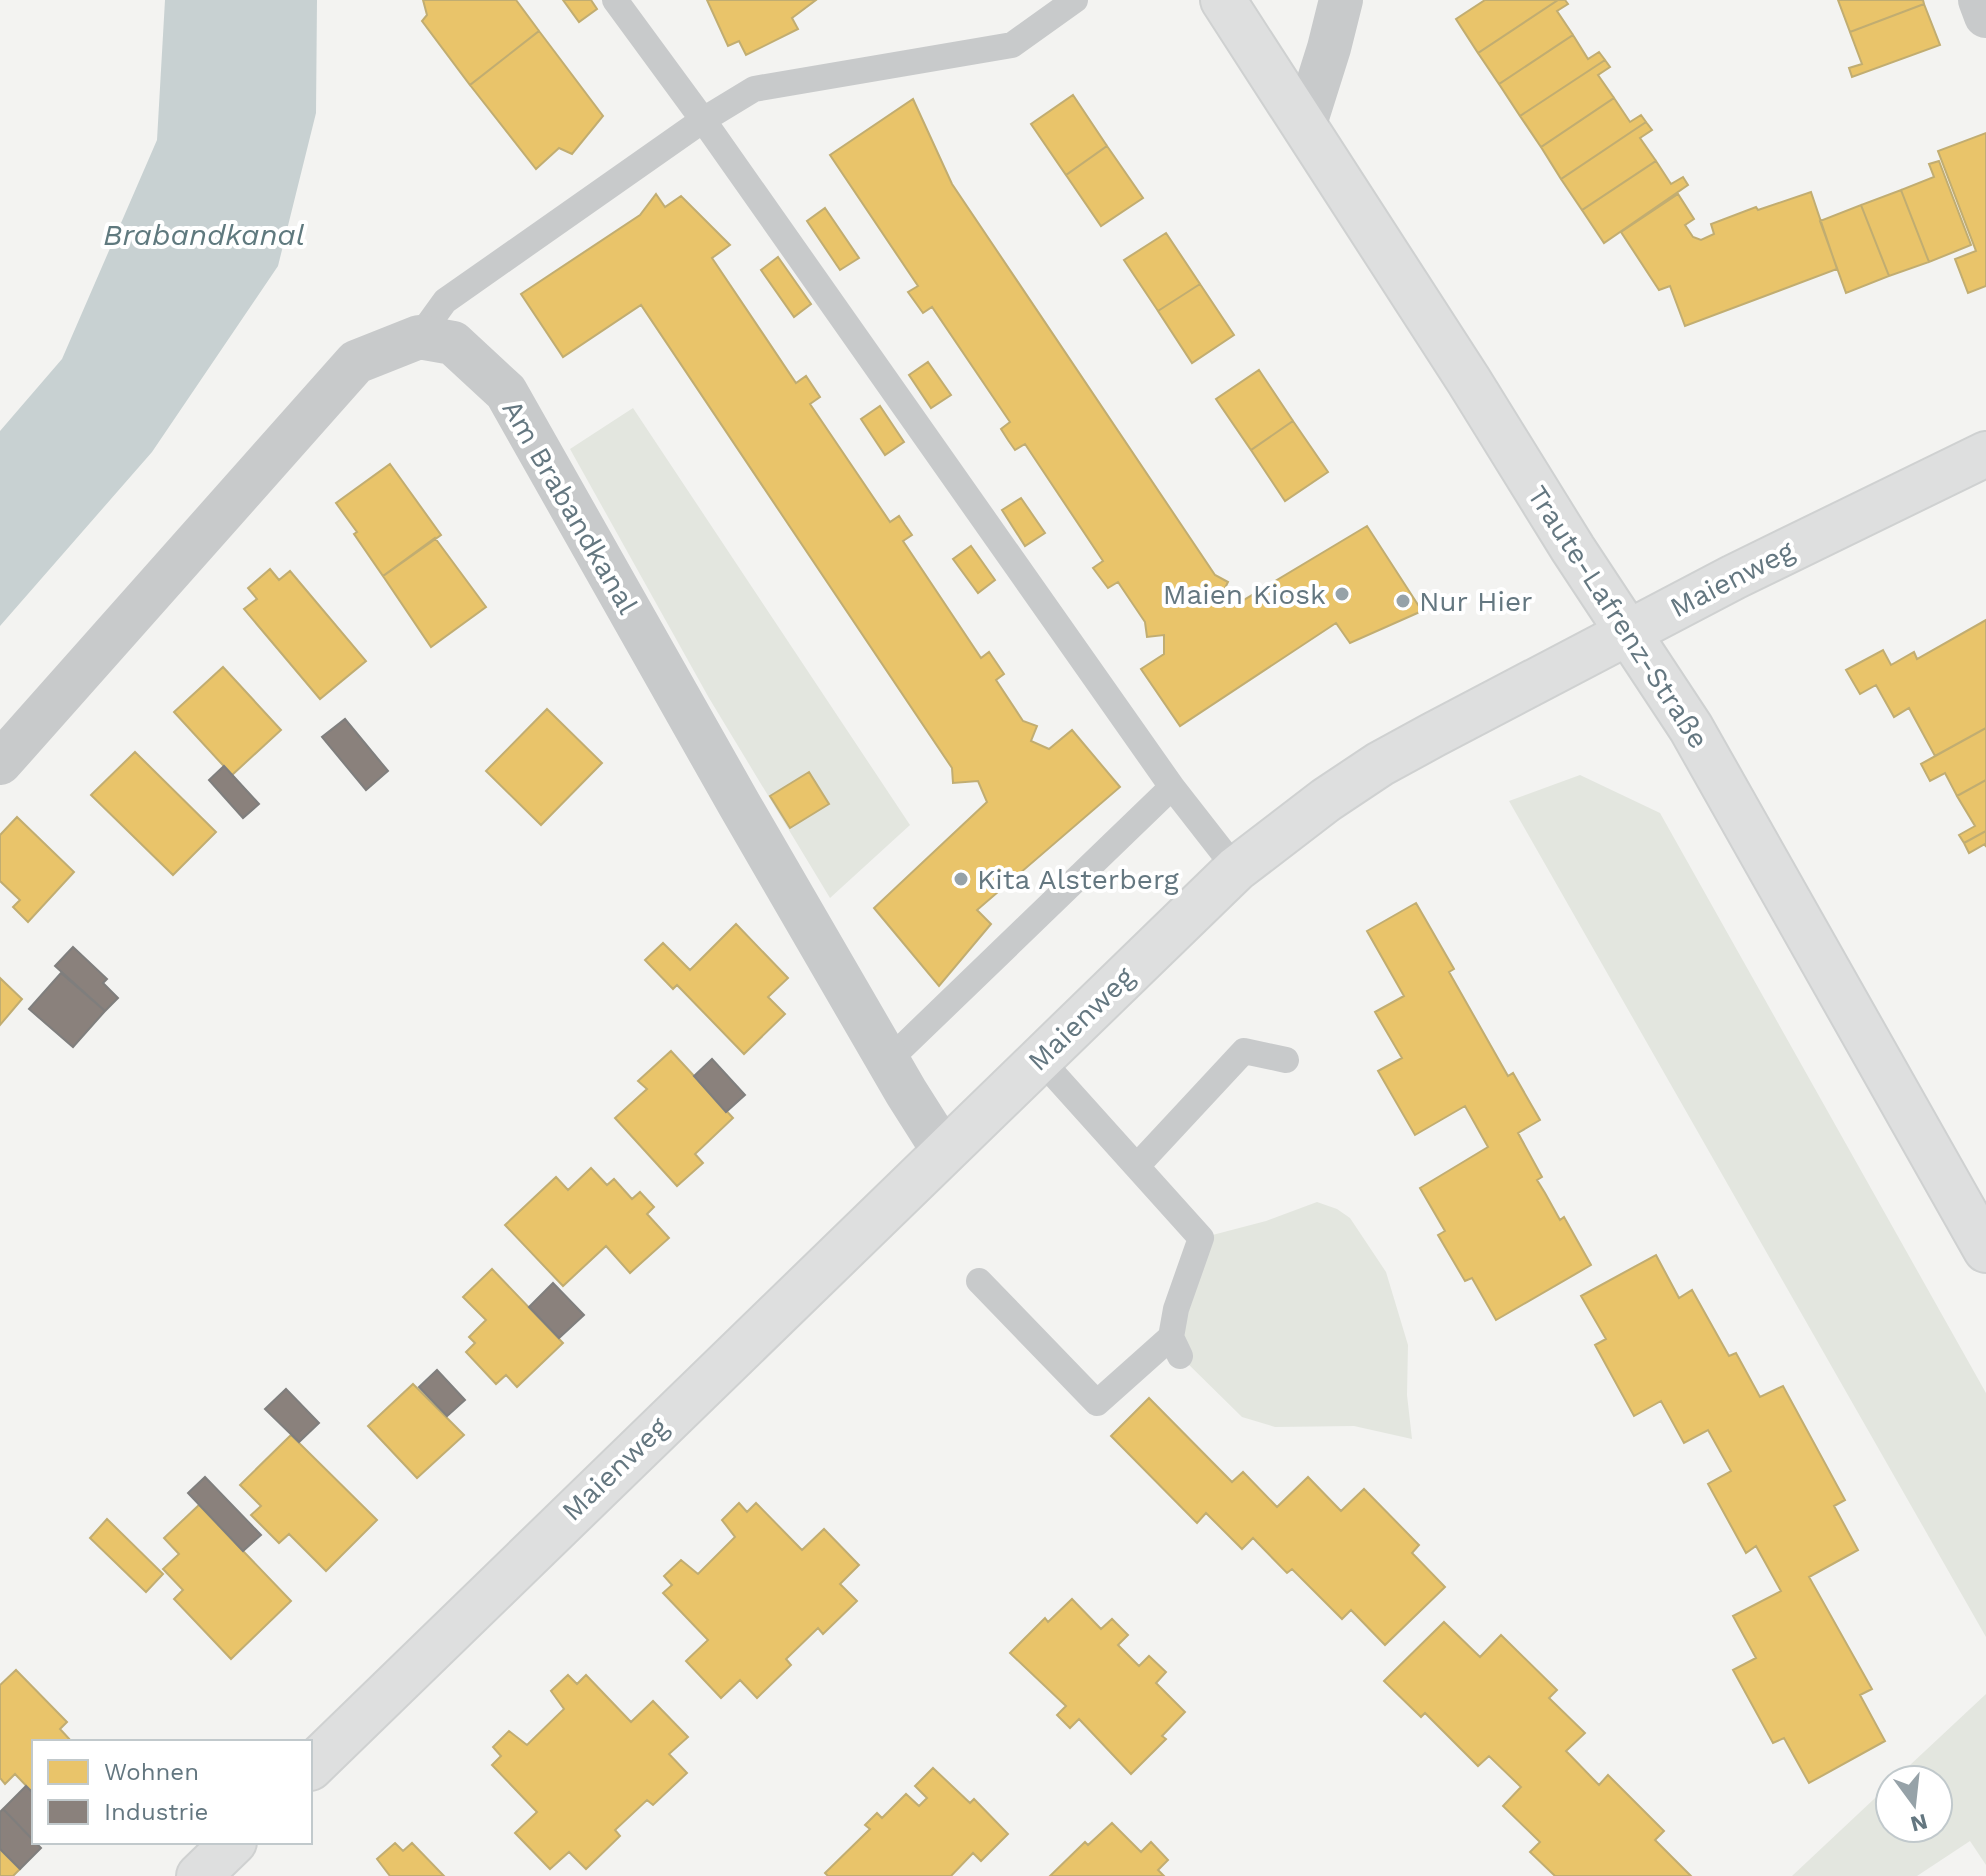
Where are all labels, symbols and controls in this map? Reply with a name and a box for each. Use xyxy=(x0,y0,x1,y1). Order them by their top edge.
water label: Brabandkanal xyxy=(103,217,305,252)
street label: Am Brabandkanal xyxy=(495,394,645,620)
street label: Traute-Lafrenz-Straße xyxy=(1521,479,1715,755)
street label: Maienweg xyxy=(1665,534,1799,624)
place label: Maien Kiosk xyxy=(1163,578,1326,611)
marker: Maien Kiosk xyxy=(1333,585,1351,603)
place label: Nur Hier xyxy=(1419,585,1533,618)
marker: Nur Hier xyxy=(1394,592,1412,610)
place label: Kita Alsterberg xyxy=(977,863,1179,896)
marker: Kita Alsterberg xyxy=(952,870,970,888)
street label: Maienweg xyxy=(1021,960,1141,1078)
street label: Maienweg xyxy=(555,1410,675,1528)
legend xyxy=(32,1740,312,1844)
text: Wohnen xyxy=(104,1758,199,1786)
north arrow xyxy=(1874,1764,1954,1844)
text: Industrie xyxy=(104,1798,208,1826)
text: N xyxy=(1908,1809,1930,1837)

